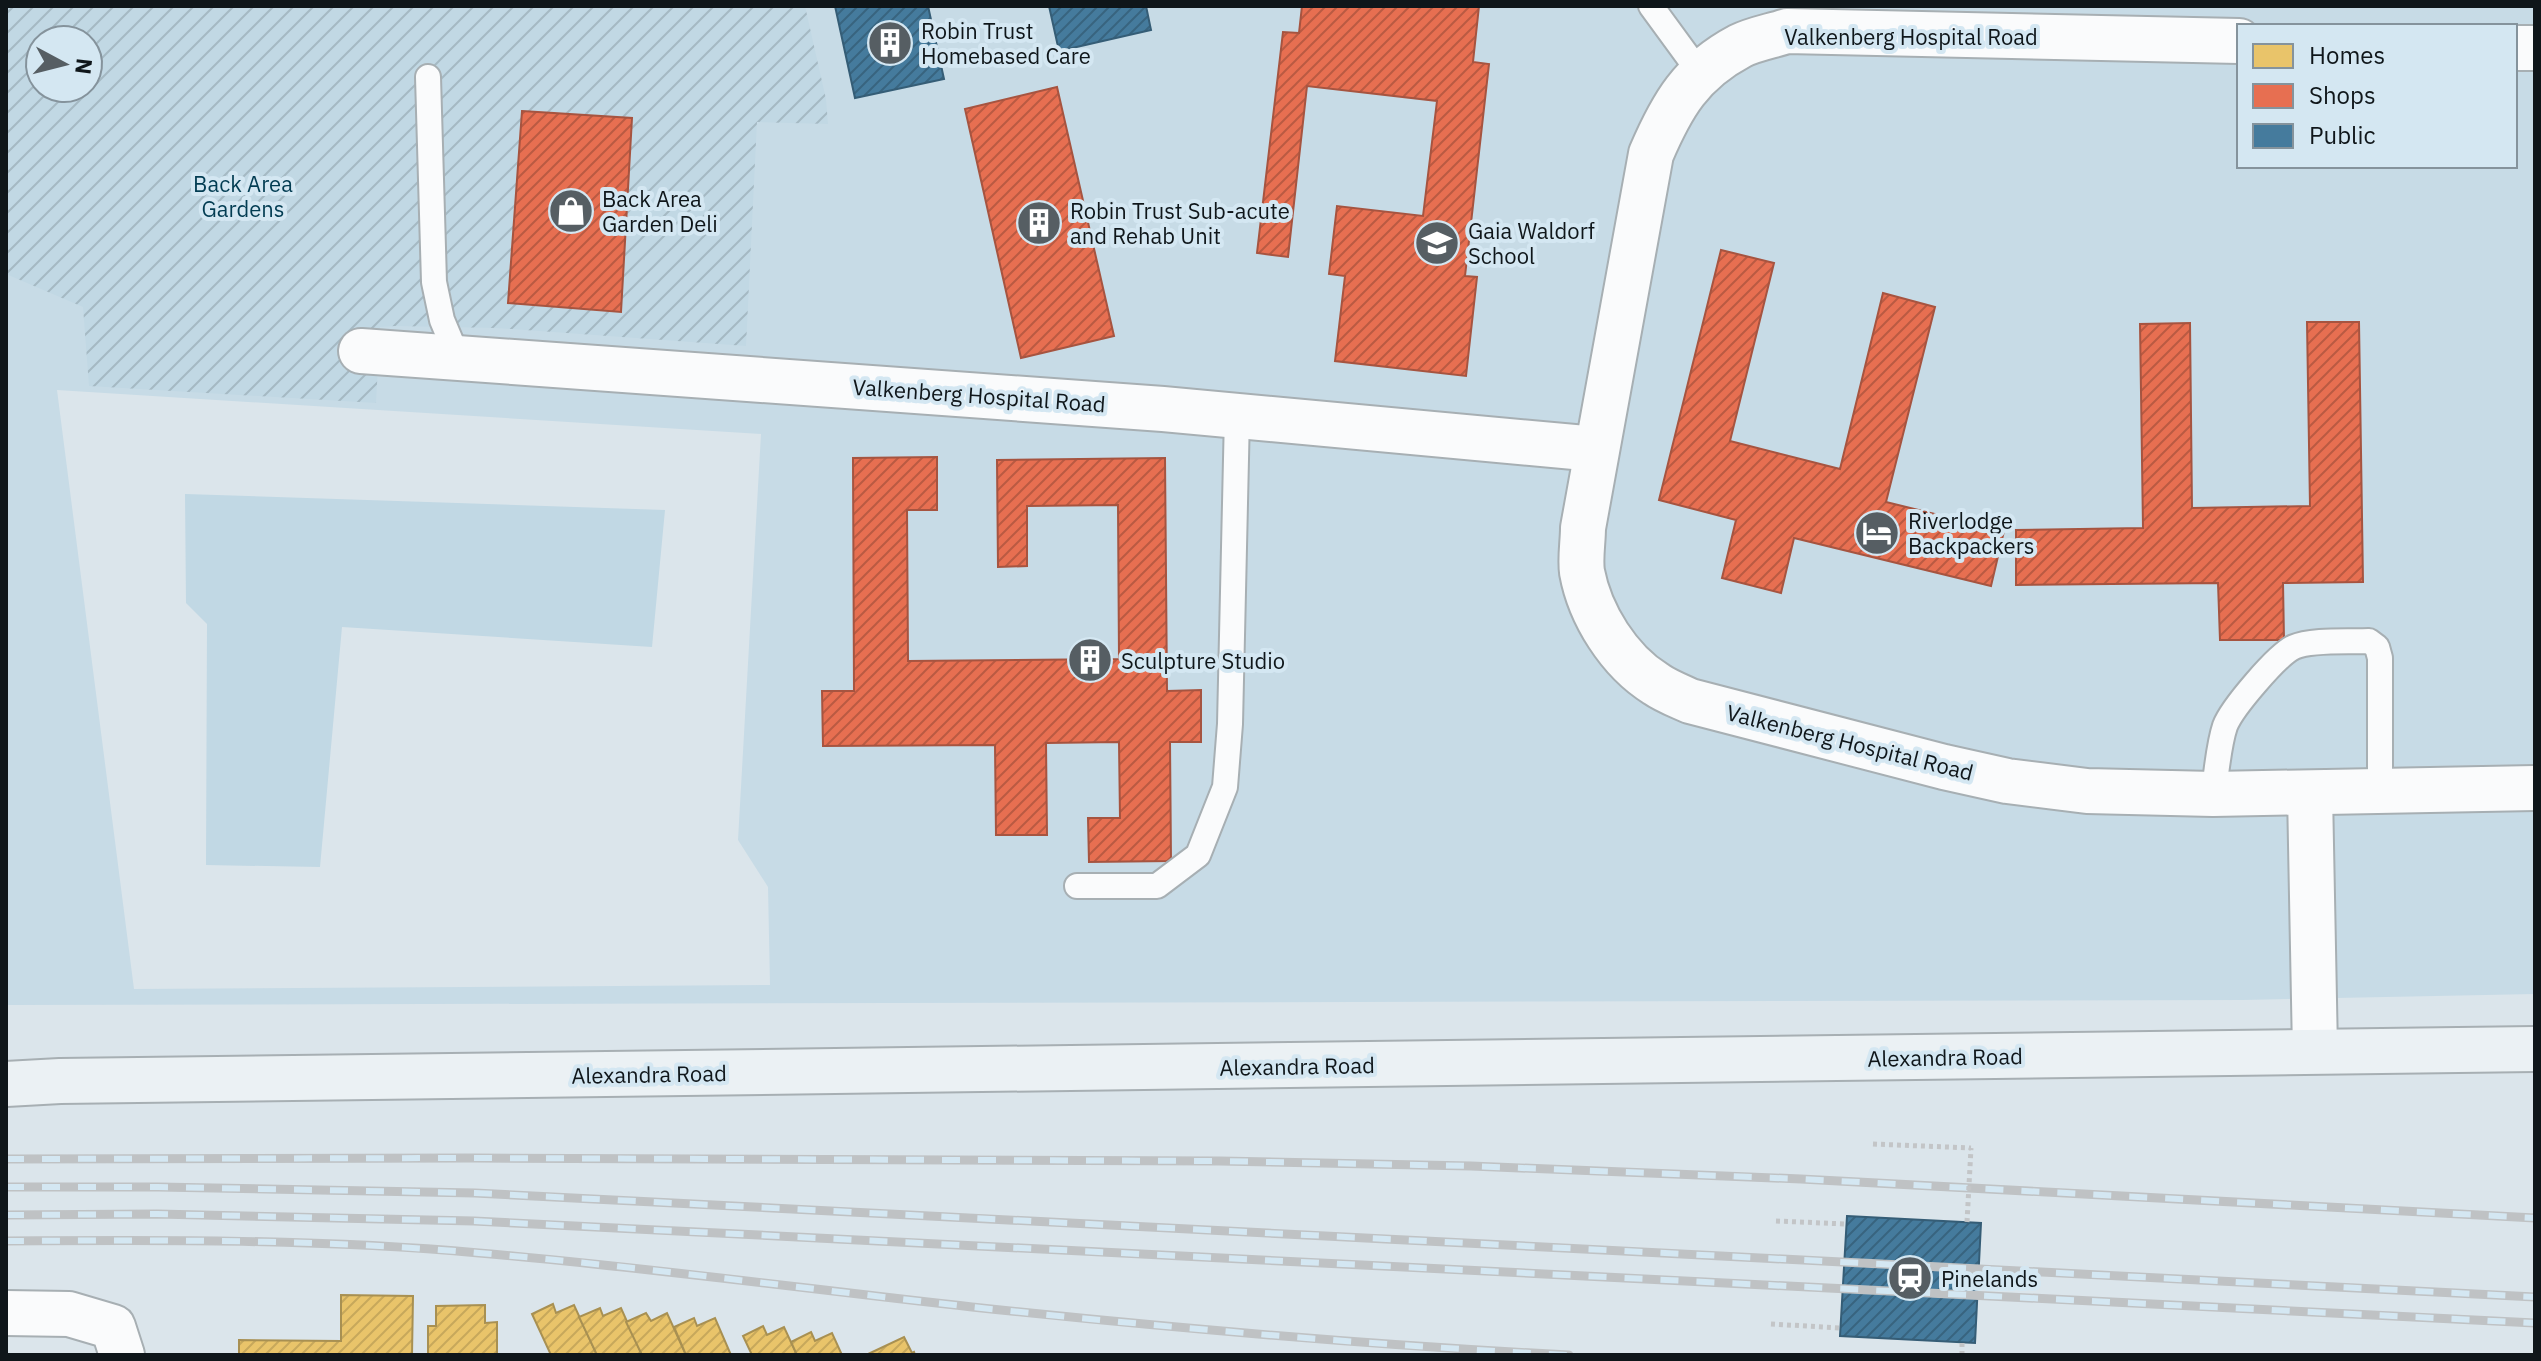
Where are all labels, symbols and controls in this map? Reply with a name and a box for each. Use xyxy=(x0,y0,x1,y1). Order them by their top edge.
place label: Robin Trust Homebased Care xyxy=(921,16,1091,70)
building icon: Robin Trust Homebased Care xyxy=(866,19,914,67)
street label: Valkenberg Hospital Road xyxy=(1784,22,2038,51)
north arrow xyxy=(24,24,104,104)
legend xyxy=(2237,24,2517,168)
text: Homes xyxy=(2309,39,2385,71)
text: N xyxy=(69,57,100,76)
text: Shops xyxy=(2309,79,2376,111)
text: Public xyxy=(2309,119,2376,151)
park label: Back Area Gardens xyxy=(193,169,293,223)
place label: Back Area Garden Deli xyxy=(602,184,718,238)
shop icon: Back Area Garden Deli xyxy=(547,187,595,235)
place label: Robin Trust Sub-acute and Rehab Unit xyxy=(1070,196,1290,250)
building icon: Robin Trust Sub-acute and Rehab Unit xyxy=(1015,199,1063,247)
place label: Gaia Waldorf School xyxy=(1468,216,1595,270)
school or university icon: Gaia Waldorf School xyxy=(1413,219,1461,267)
street label: Valkenberg Hospital Road xyxy=(852,372,1106,418)
place label: Riverlodge Backpackers xyxy=(1908,506,2034,560)
hotel icon: Riverlodge Backpackers xyxy=(1853,509,1901,557)
building icon: Sculpture Studio xyxy=(1066,636,1114,684)
place label: Sculpture Studio xyxy=(1121,646,1285,675)
street label: Valkenberg Hospital Road xyxy=(1723,697,1977,787)
street label: Alexandra Road xyxy=(1867,1041,2023,1073)
street label: Alexandra Road xyxy=(1219,1050,1375,1082)
street label: Alexandra Road xyxy=(571,1058,727,1090)
station icon: Pinelands xyxy=(1886,1254,1934,1302)
place label: Pinelands xyxy=(1941,1264,2038,1293)

